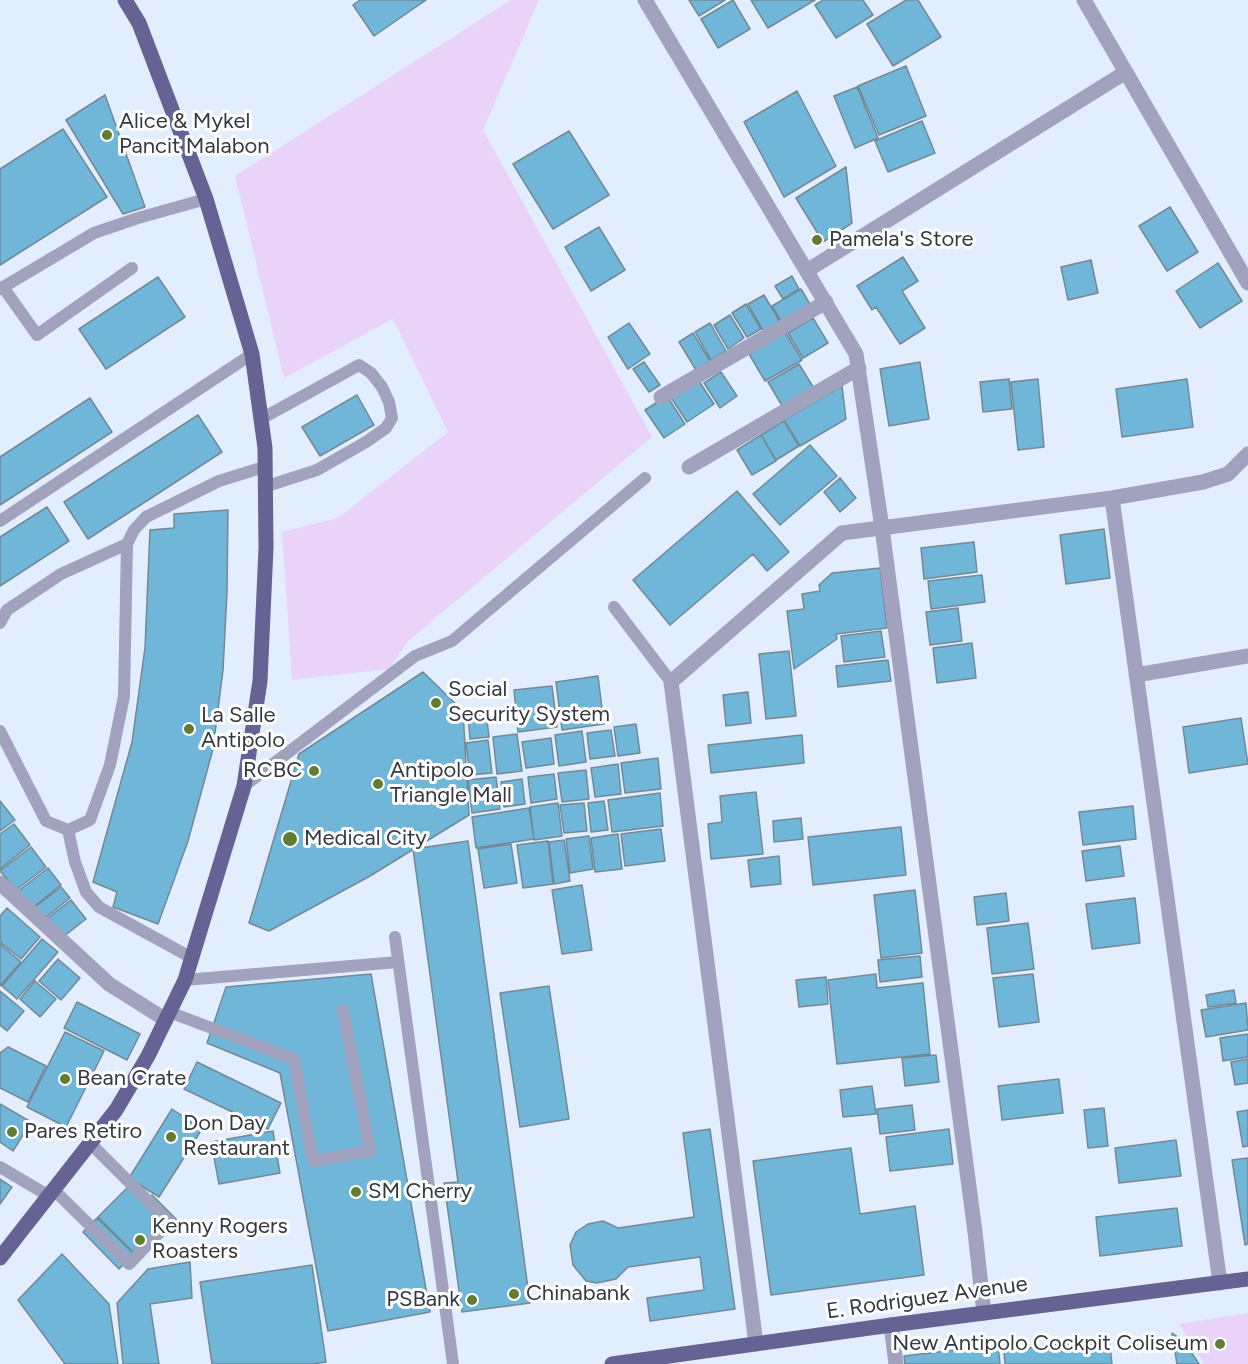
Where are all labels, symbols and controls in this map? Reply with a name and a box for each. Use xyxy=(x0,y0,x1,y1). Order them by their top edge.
place label: Alice & Mykel Pancit Malabon xyxy=(119,109,270,160)
marker: Alice & Mykel Pancit Malabon xyxy=(100,128,114,142)
place label: Pamela's Store xyxy=(829,227,974,253)
marker: Pamela's Store xyxy=(810,233,824,247)
place label: Social Security System xyxy=(448,677,610,728)
marker: Social Security System xyxy=(429,696,443,710)
place label: La Salle Antipolo xyxy=(201,703,285,754)
marker: La Salle Antipolo xyxy=(182,722,196,736)
place label: RCBC xyxy=(243,758,302,784)
place label: Antipolo Triangle Mall xyxy=(390,758,512,810)
marker: RCBC xyxy=(307,764,321,778)
marker: Antipolo Triangle Mall xyxy=(371,777,385,791)
place label: Medical City xyxy=(304,826,427,852)
marker: Medical City xyxy=(281,830,299,848)
place label: Bean Crate xyxy=(77,1066,186,1092)
marker: Bean Crate xyxy=(58,1072,72,1086)
place label: Don Day Restaurant xyxy=(183,1111,290,1162)
place label: Pares Retiro xyxy=(24,1119,142,1145)
marker: Pares Retiro xyxy=(5,1125,19,1139)
marker: Don Day Restaurant xyxy=(164,1130,178,1144)
place label: SM Cherry xyxy=(368,1179,472,1205)
marker: SM Cherry xyxy=(349,1185,363,1199)
place label: Kenny Rogers Roasters xyxy=(152,1214,288,1266)
marker: Kenny Rogers Roasters xyxy=(133,1233,147,1247)
street label: E. Rodriguez Avenue xyxy=(825,1271,1029,1325)
place label: Chinabank xyxy=(526,1281,630,1307)
place label: PSBank xyxy=(386,1287,460,1313)
marker: Chinabank xyxy=(507,1287,521,1301)
marker: PSBank xyxy=(465,1293,479,1307)
place label: New Antipolo Cockpit Coliseum xyxy=(892,1331,1208,1357)
marker: New Antipolo Cockpit Coliseum xyxy=(1213,1337,1227,1351)

